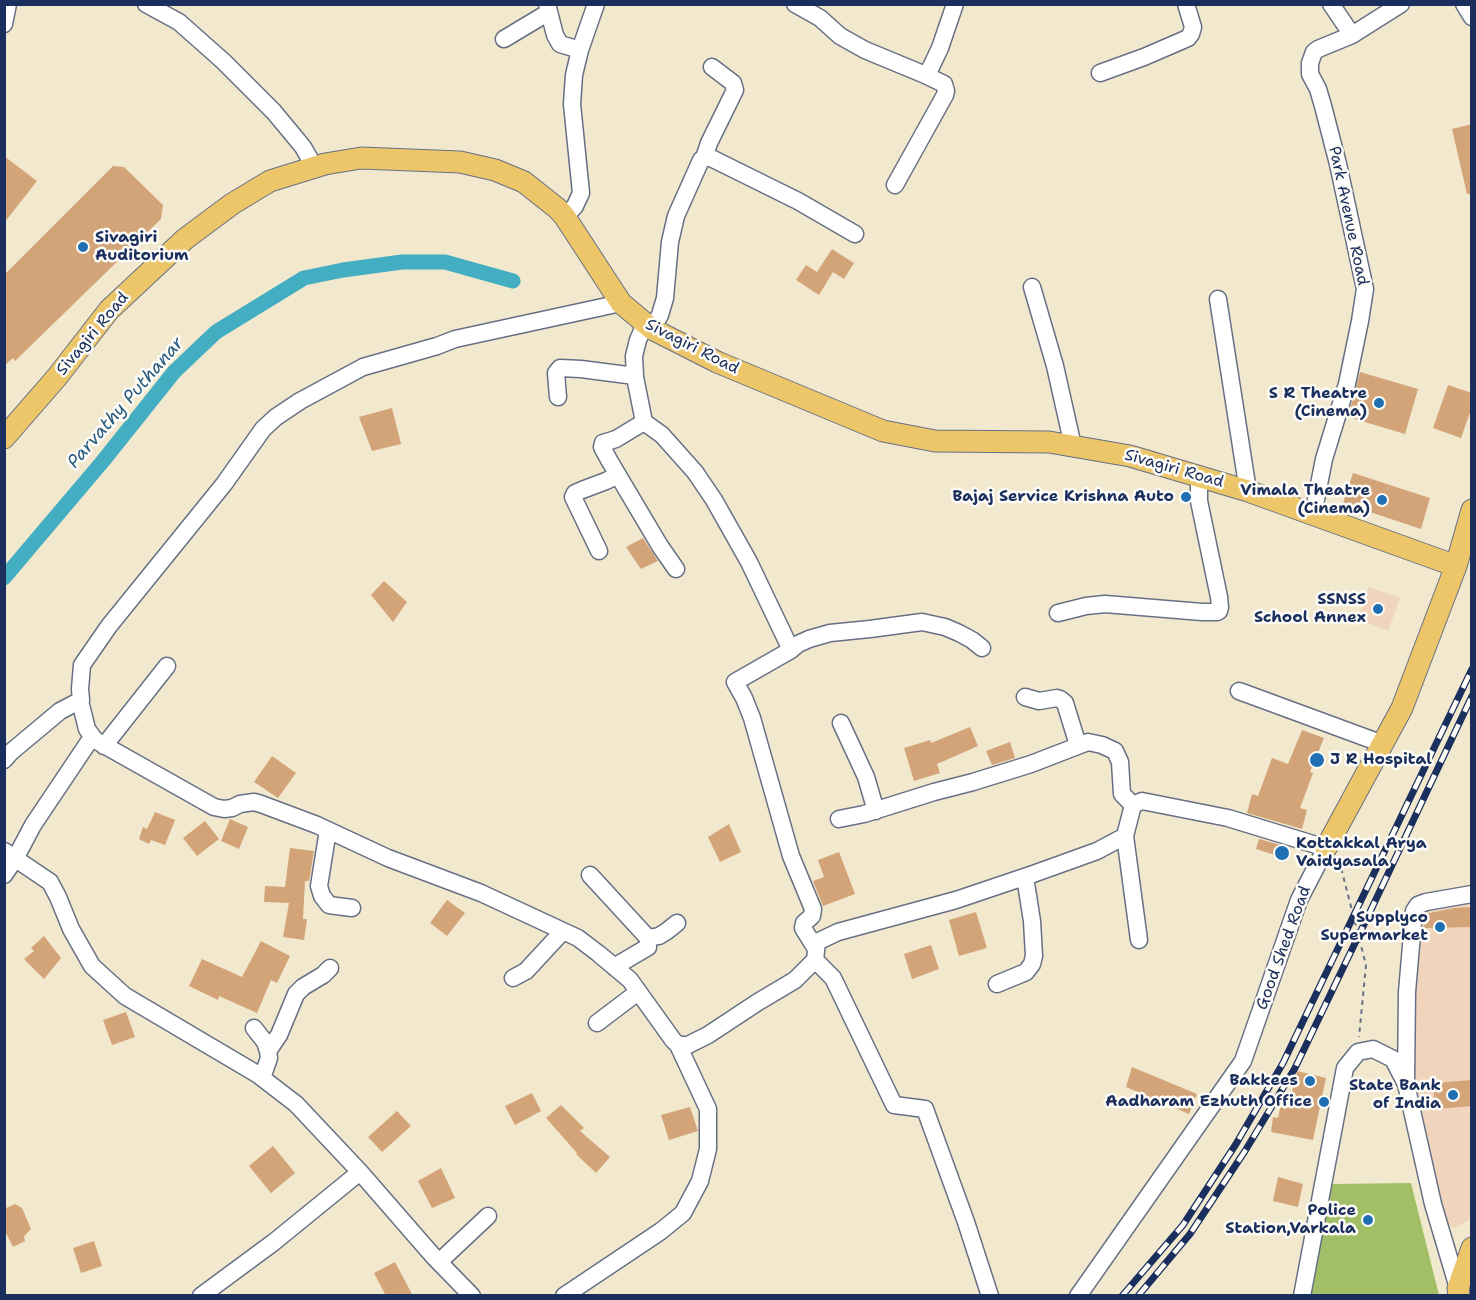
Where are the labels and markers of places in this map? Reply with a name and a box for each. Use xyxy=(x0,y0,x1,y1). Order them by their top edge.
place label: Sivagiri Auditorium xyxy=(95,228,189,266)
marker: Sivagiri Auditorium xyxy=(76,240,90,254)
place label: S R Theatre (Cinema) xyxy=(1269,384,1367,422)
marker: S R Theatre (Cinema) xyxy=(1372,396,1386,410)
place label: Vimala Theatre (Cinema) xyxy=(1240,481,1370,519)
place label: Bajaj Service Krishna Auto xyxy=(953,487,1174,507)
marker: Bajaj Service Krishna Auto xyxy=(1179,490,1193,504)
marker: Vimala Theatre (Cinema) xyxy=(1375,493,1389,507)
place label: SSNSS School Annex xyxy=(1254,590,1366,628)
marker: SSNSS School Annex xyxy=(1371,602,1385,616)
place label: J R Hospital xyxy=(1330,750,1432,770)
marker: J R Hospital xyxy=(1308,751,1326,769)
place label: Kottakkal Arya Vaidyasala xyxy=(1296,834,1427,872)
marker: Kottakkal Arya Vaidyasala xyxy=(1273,844,1291,862)
place label: Supplyco Supermarket xyxy=(1320,908,1428,946)
marker: Supplyco Supermarket xyxy=(1433,920,1447,934)
place label: Bakkees xyxy=(1229,1071,1298,1091)
marker: Bakkees xyxy=(1303,1074,1317,1088)
place label: State Bank of India xyxy=(1349,1076,1441,1114)
marker: State Bank of India xyxy=(1446,1088,1460,1102)
place label: Aadharam Ezhuth Office xyxy=(1105,1092,1312,1112)
marker: Aadharam Ezhuth Office xyxy=(1317,1095,1331,1109)
place label: Police Station,Varkala xyxy=(1225,1201,1356,1239)
marker: Police Station,Varkala xyxy=(1361,1213,1375,1227)

